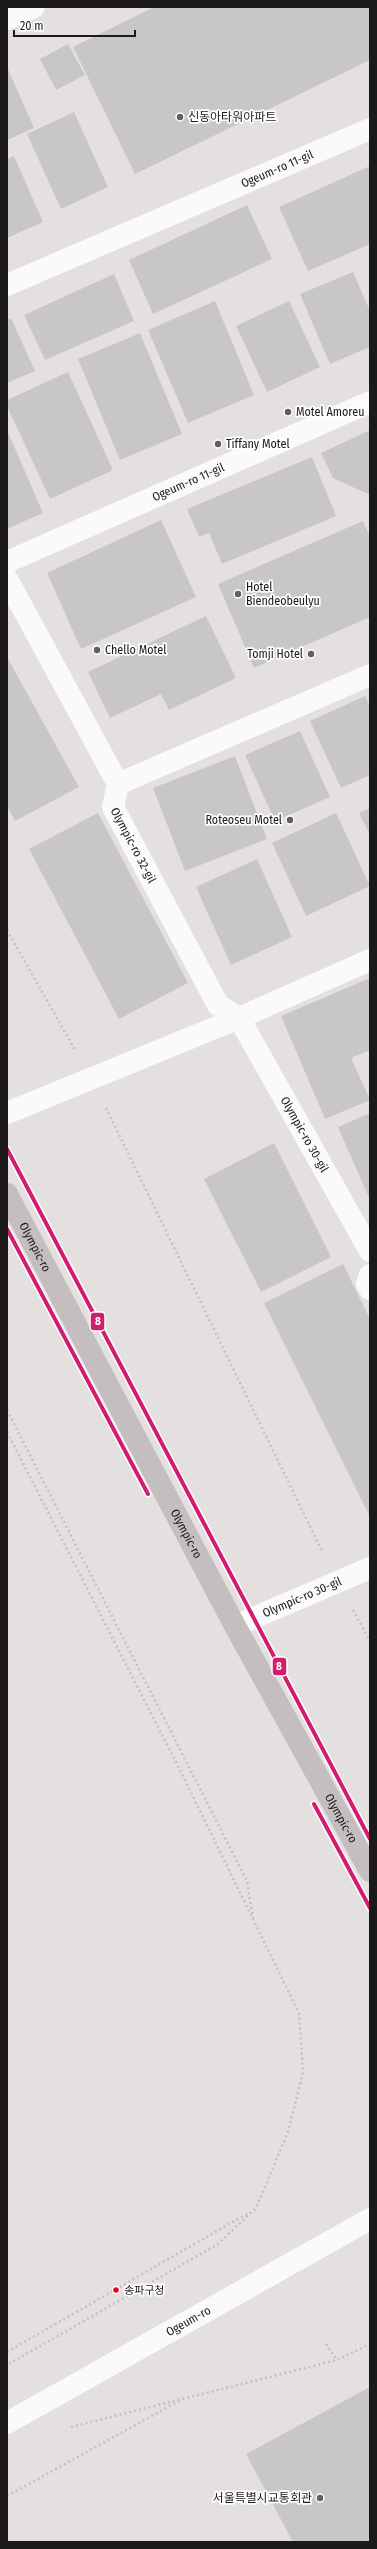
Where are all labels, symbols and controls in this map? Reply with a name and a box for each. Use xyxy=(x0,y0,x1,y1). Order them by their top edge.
scale bar xyxy=(14,12,135,38)
text: 20 m xyxy=(20,19,44,33)
place label: 신동아타워아파트 xyxy=(188,110,276,124)
marker: 신동아타워아파트 xyxy=(175,112,185,122)
street label: Ogeum-ro 11-gil xyxy=(239,147,315,191)
place label: Motel Amoreu xyxy=(296,405,364,419)
marker: Motel Amoreu xyxy=(283,407,293,417)
place label: Tiffany Motel xyxy=(226,437,290,451)
marker: Tiffany Motel xyxy=(213,439,223,449)
street label: Ogeum-ro 11-gil xyxy=(150,460,226,504)
place label: Hotel Biendeobeulyu xyxy=(246,580,320,608)
marker: Hotel Biendeobeulyu xyxy=(233,589,243,599)
place label: Chello Motel xyxy=(105,643,166,657)
marker: Chello Motel xyxy=(92,645,102,655)
place label: Tomji Hotel xyxy=(247,647,303,661)
marker: Tomji Hotel xyxy=(306,649,316,659)
street label: Olympic-ro 32-gil xyxy=(108,805,159,885)
place label: Roteoseu Motel xyxy=(206,813,282,827)
marker: Roteoseu Motel xyxy=(285,815,295,825)
street label: Olympic-ro 30-gil xyxy=(278,1094,331,1175)
street label: Olympic-ro xyxy=(16,1220,54,1274)
line badge: 8 xyxy=(90,1312,105,1331)
text: 8 xyxy=(95,1315,101,1328)
street label: Olympic-ro xyxy=(167,1507,205,1561)
street label: Olympic-ro 30-gil xyxy=(260,1574,344,1620)
line badge: 8 xyxy=(272,1657,287,1676)
text: 8 xyxy=(276,1660,282,1673)
street label: Olympic-ro xyxy=(322,1791,360,1845)
place label: 송파구청 xyxy=(124,2284,164,2297)
marker: 송파구청 xyxy=(111,2285,121,2295)
street label: Ogeum-ro xyxy=(164,2303,213,2339)
place label: 서울특별시교통회관 xyxy=(213,2491,312,2505)
marker: 서울특별시교통회관 xyxy=(315,2493,325,2503)

